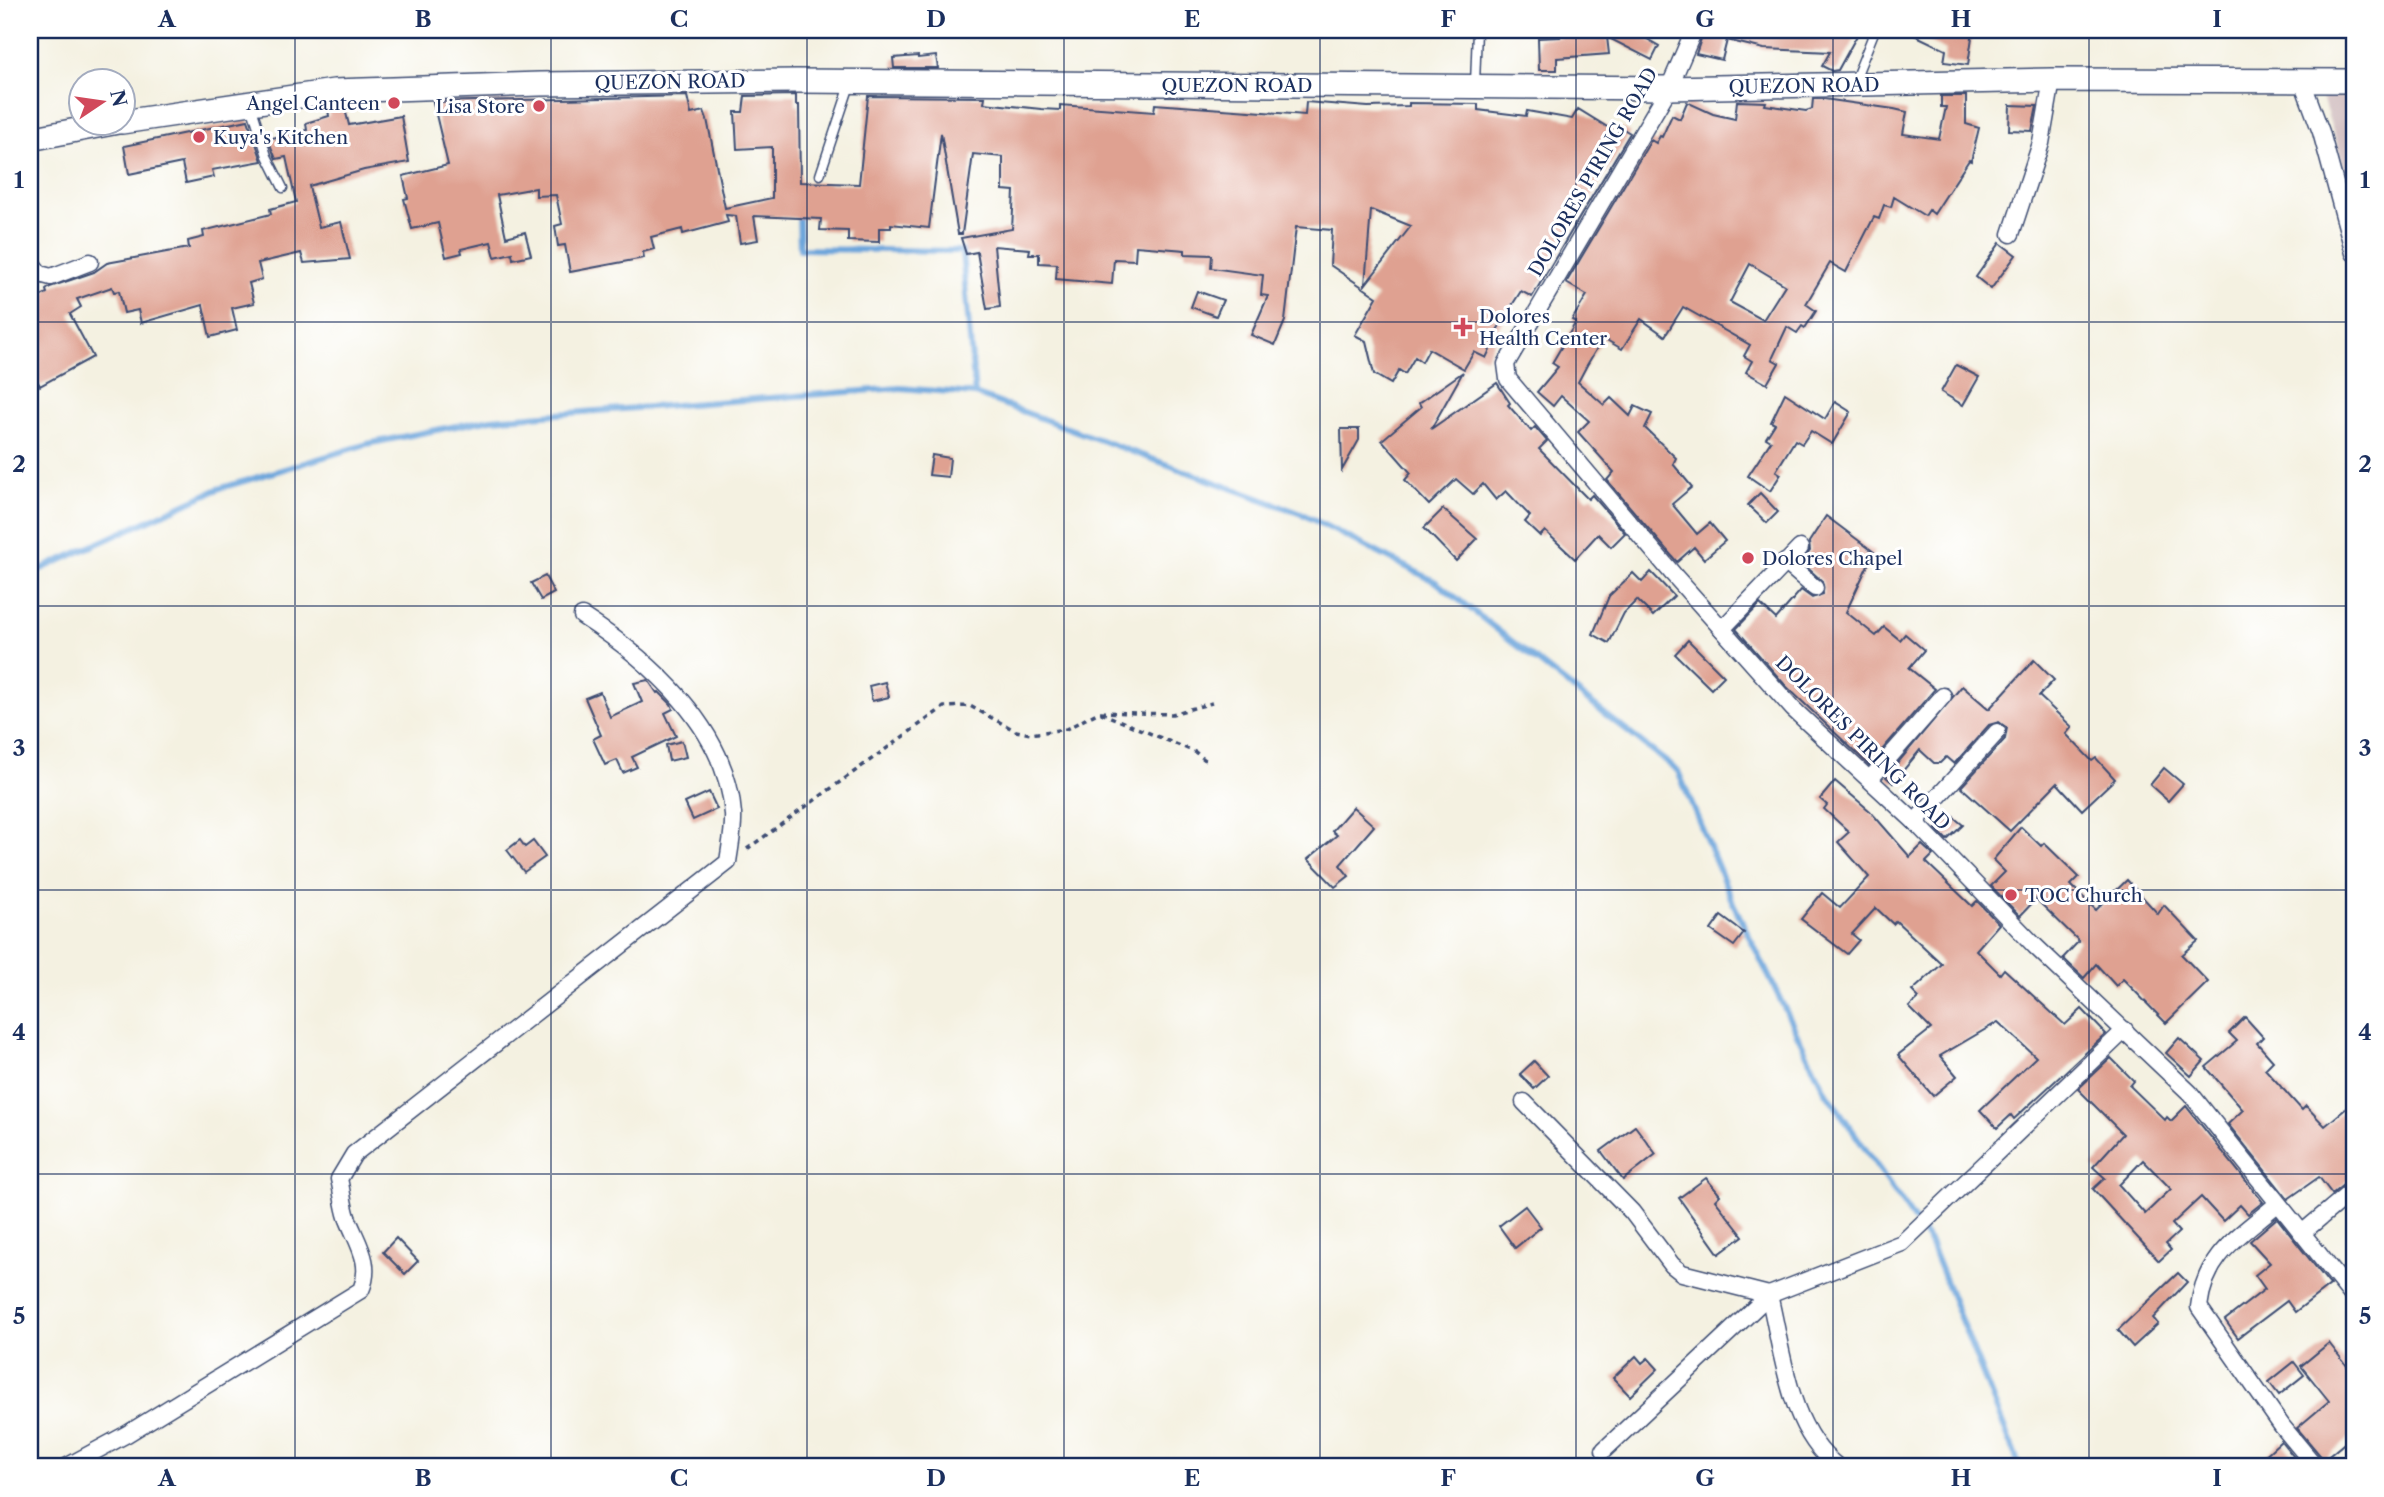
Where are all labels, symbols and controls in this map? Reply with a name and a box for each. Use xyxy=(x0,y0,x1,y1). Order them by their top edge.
text: A xyxy=(157,5,177,33)
text: B xyxy=(414,5,432,33)
text: C xyxy=(670,5,688,33)
text: D xyxy=(926,5,946,33)
text: E xyxy=(1184,5,1200,33)
text: F xyxy=(1440,5,1456,33)
text: G xyxy=(1695,5,1715,33)
text: H xyxy=(1951,5,1972,33)
text: I xyxy=(2212,5,2222,33)
street label: DOLORES PIRING ROAD xyxy=(1524,63,1662,281)
north arrow xyxy=(66,66,136,136)
street label: QUEZON ROAD xyxy=(594,69,746,95)
street label: QUEZON ROAD xyxy=(1728,73,1880,99)
street label: QUEZON ROAD xyxy=(1162,74,1312,97)
text: N xyxy=(105,88,131,109)
place label: Angel Canteen xyxy=(245,92,380,115)
marker: Angel Canteen xyxy=(386,95,402,111)
place label: Lisa Store xyxy=(436,95,525,118)
marker: Lisa Store xyxy=(531,98,547,114)
place label: Kuya's Kitchen xyxy=(213,126,348,149)
marker: Kuya's Kitchen xyxy=(191,129,207,145)
text: 1 xyxy=(14,166,25,194)
text: 1 xyxy=(2360,166,2371,194)
place label: Dolores Health Center xyxy=(1479,305,1607,350)
marker: Dolores Health Center xyxy=(1453,317,1473,337)
text: 2 xyxy=(12,450,26,478)
text: 2 xyxy=(2358,450,2372,478)
place label: Dolores Chapel xyxy=(1762,547,1903,570)
marker: Dolores Chapel xyxy=(1740,550,1756,566)
street label: DOLORES PIRING ROAD xyxy=(1771,651,1955,835)
text: 3 xyxy=(13,734,26,762)
text: 3 xyxy=(2359,734,2372,762)
place label: TOC Church xyxy=(2025,884,2143,907)
marker: TOC Church xyxy=(2003,887,2019,903)
text: 4 xyxy=(12,1018,26,1046)
text: 4 xyxy=(2358,1018,2372,1046)
text: 5 xyxy=(13,1302,25,1330)
text: 5 xyxy=(2359,1302,2371,1330)
text: A xyxy=(157,1464,177,1492)
text: B xyxy=(414,1464,432,1492)
text: C xyxy=(670,1464,688,1492)
text: D xyxy=(926,1464,946,1492)
text: E xyxy=(1184,1464,1200,1492)
text: F xyxy=(1440,1464,1456,1492)
text: G xyxy=(1695,1464,1715,1492)
text: H xyxy=(1951,1464,1972,1492)
text: I xyxy=(2212,1464,2222,1492)

